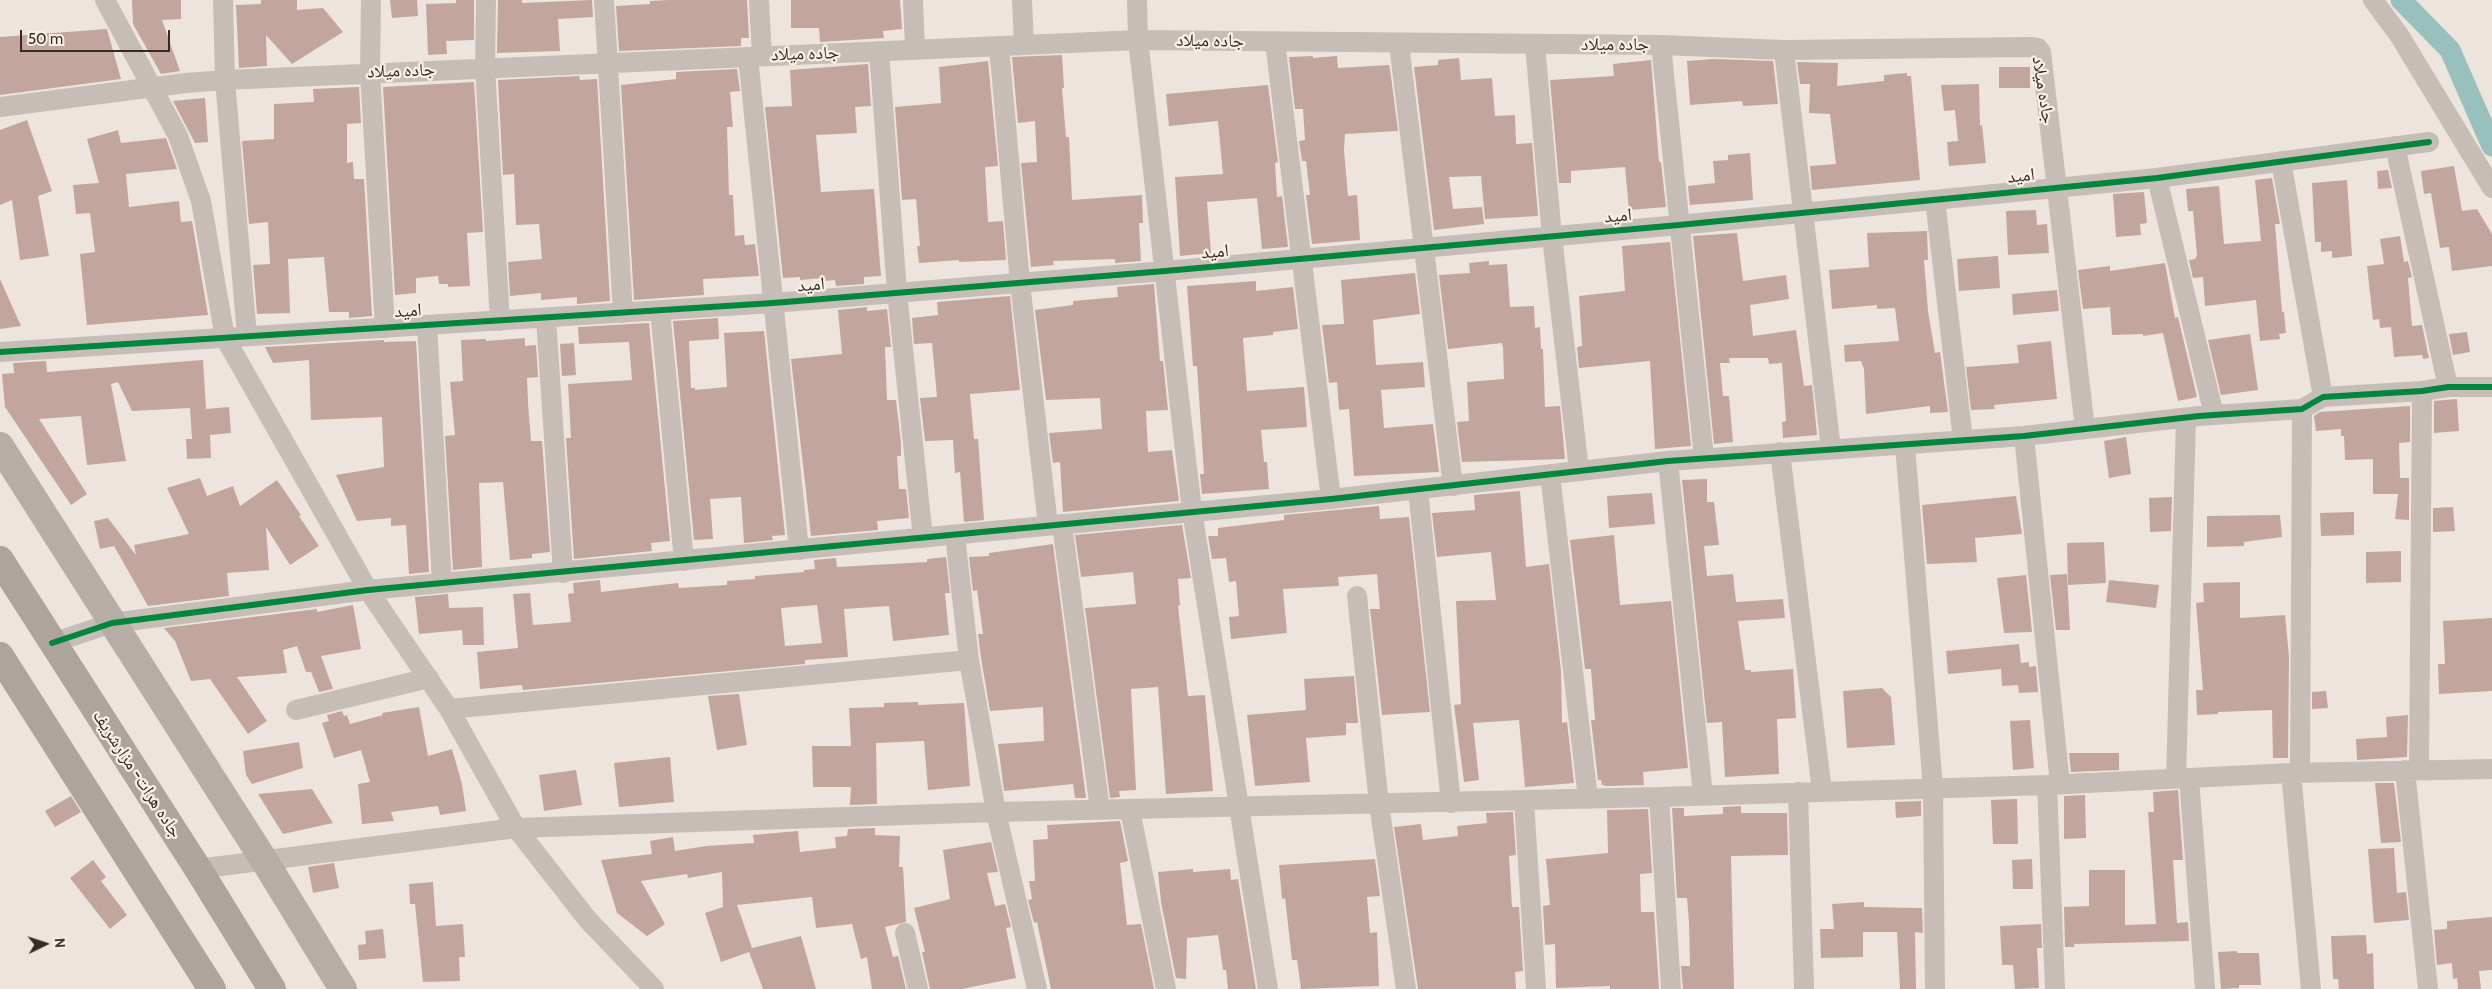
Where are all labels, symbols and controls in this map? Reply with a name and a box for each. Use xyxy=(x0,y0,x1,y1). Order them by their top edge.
scale bar xyxy=(22,20,172,52)
text: 50 m xyxy=(28,30,63,48)
street label: جاده میلاد xyxy=(1176,30,1244,52)
street label: جاده میلاد xyxy=(1581,34,1649,56)
street label: جاده میلاد xyxy=(771,42,839,66)
street label: جاده میلاد xyxy=(2027,55,2059,125)
street label: جاده میلاد xyxy=(367,59,435,83)
street label: امید xyxy=(2006,164,2036,188)
street label: امید xyxy=(1603,204,1633,228)
street label: امید xyxy=(1200,240,1230,264)
street label: امید xyxy=(796,273,826,297)
street label: امید xyxy=(394,299,422,323)
street label: جاده هرات- مزارشریف xyxy=(88,706,186,842)
north arrow xyxy=(20,919,70,969)
text: N xyxy=(51,937,69,949)

